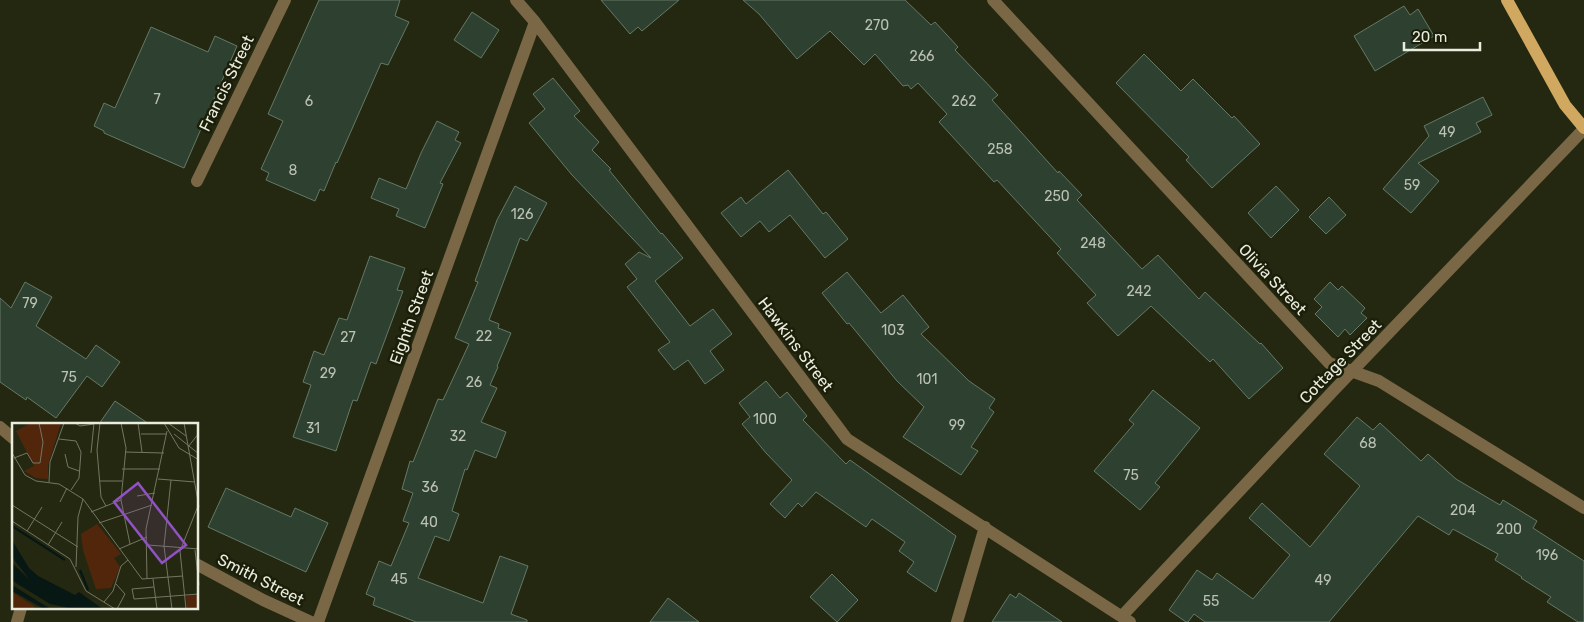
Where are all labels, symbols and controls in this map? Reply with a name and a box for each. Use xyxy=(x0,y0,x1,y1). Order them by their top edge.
house number: 270 xyxy=(865,17,889,34)
scale bar xyxy=(1404,20,1480,52)
text: 20 m xyxy=(1412,28,1447,46)
street label: Francis Street xyxy=(195,32,258,134)
house number: 266 xyxy=(909,48,935,65)
house number: 7 xyxy=(153,91,161,108)
house number: 6 xyxy=(305,93,313,110)
house number: 262 xyxy=(952,93,976,110)
house number: 49 xyxy=(1439,124,1455,141)
house number: 258 xyxy=(987,141,1013,158)
house number: 8 xyxy=(289,162,298,179)
house number: 59 xyxy=(1404,177,1420,194)
house number: 250 xyxy=(1044,188,1070,205)
house number: 126 xyxy=(511,206,533,223)
house number: 248 xyxy=(1080,235,1106,252)
street label: Olivia Street xyxy=(1235,240,1310,319)
street label: Eighth Street xyxy=(386,267,437,367)
house number: 242 xyxy=(1127,283,1152,300)
street label: Hawkins Street xyxy=(754,293,837,395)
house number: 79 xyxy=(22,295,38,312)
street label: Cottage Street xyxy=(1295,315,1385,407)
house number: 103 xyxy=(881,322,905,339)
house number: 22 xyxy=(476,328,492,345)
house number: 27 xyxy=(340,329,356,346)
house number: 29 xyxy=(320,365,336,382)
house number: 75 xyxy=(61,369,77,386)
house number: 101 xyxy=(917,371,937,388)
house number: 26 xyxy=(466,374,482,391)
house number: 100 xyxy=(753,411,777,428)
house number: 99 xyxy=(949,417,965,434)
house number: 31 xyxy=(306,420,320,437)
inset map xyxy=(12,423,199,610)
house number: 32 xyxy=(450,428,466,445)
house number: 68 xyxy=(1359,435,1377,452)
house number: 75 xyxy=(1123,467,1139,484)
house number: 36 xyxy=(422,479,438,496)
house number: 204 xyxy=(1450,502,1476,519)
house number: 40 xyxy=(420,514,438,531)
house number: 200 xyxy=(1496,521,1522,538)
house number: 196 xyxy=(1536,547,1558,564)
street label: Smith Street xyxy=(214,550,307,609)
house number: 45 xyxy=(390,571,408,588)
house number: 49 xyxy=(1315,572,1331,589)
house number: 55 xyxy=(1203,593,1219,610)

